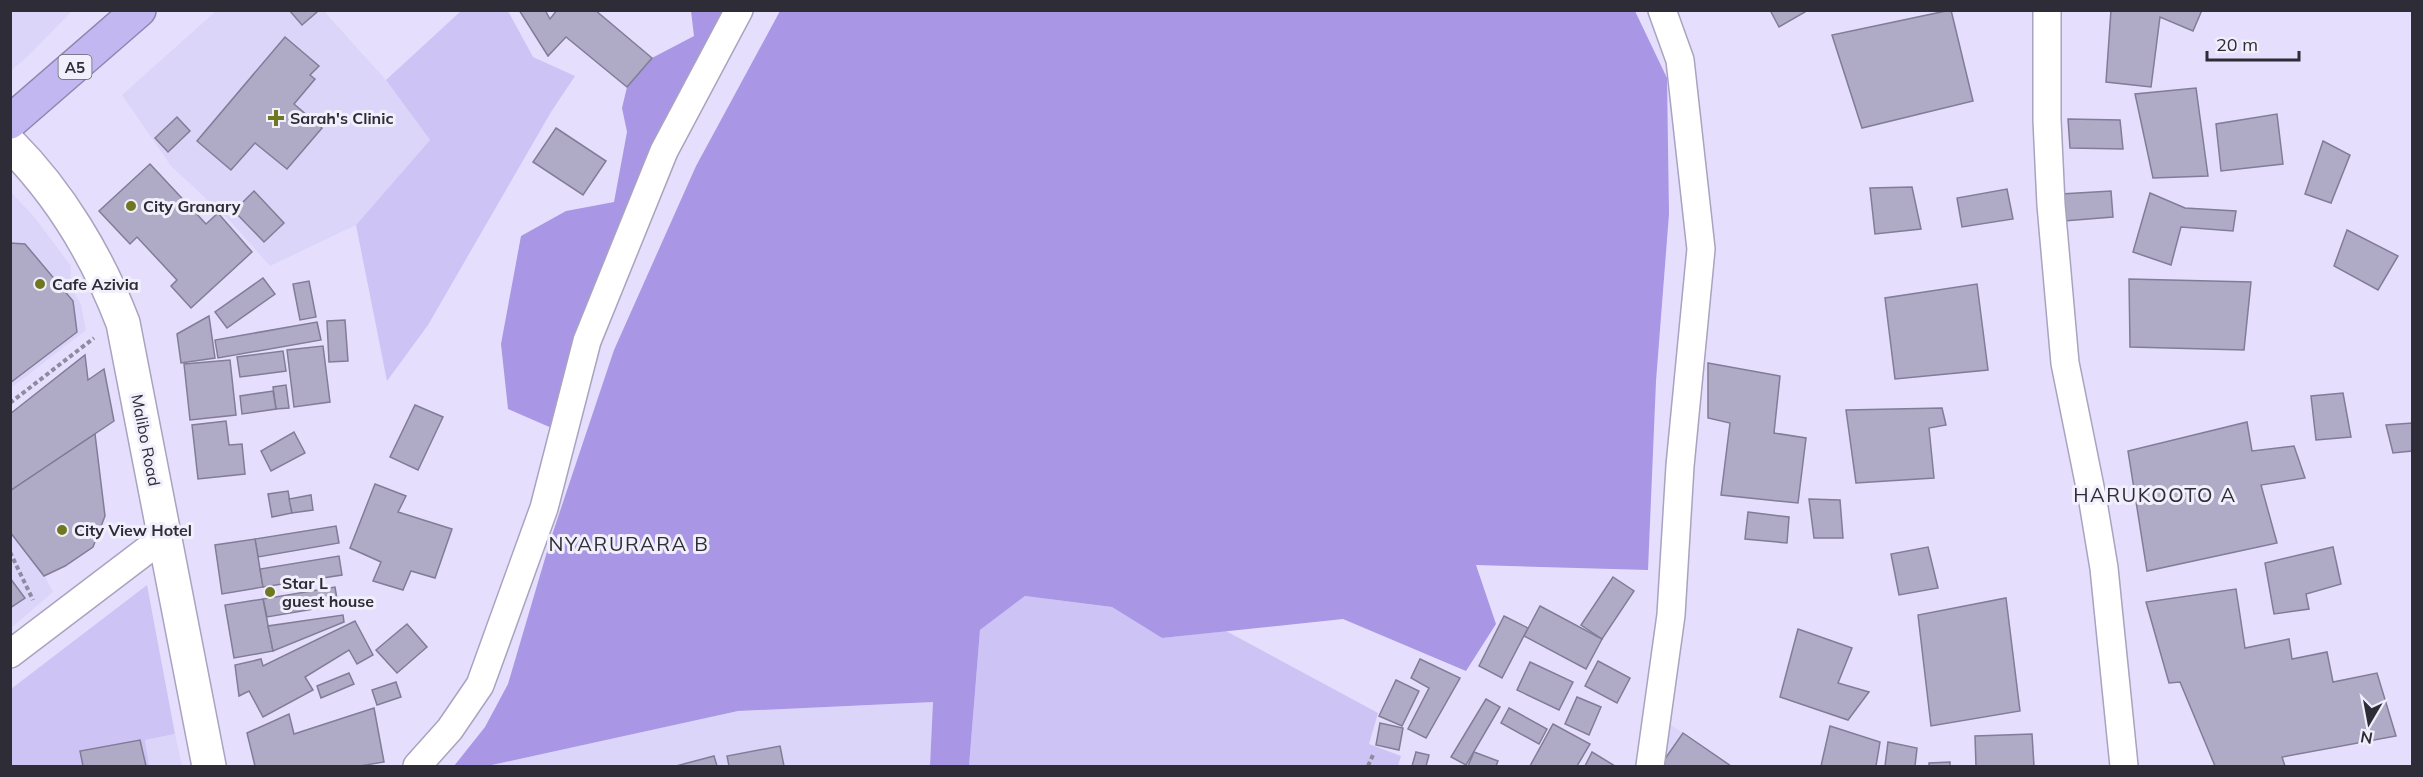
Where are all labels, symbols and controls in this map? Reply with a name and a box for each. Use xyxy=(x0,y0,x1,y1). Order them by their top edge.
scale bar xyxy=(2207,24,2298,62)
text: 20 m xyxy=(2216,33,2258,56)
road number: A5 xyxy=(58,55,92,79)
place label: Sarah's Clinic xyxy=(290,108,394,128)
marker: Sarah's Clinic xyxy=(267,109,285,127)
place label: City Granary xyxy=(143,196,241,216)
marker: City Granary xyxy=(124,199,138,213)
place label: Cafe Azivia xyxy=(52,274,139,294)
marker: Cafe Azivia xyxy=(33,277,47,291)
street label: Malibo Road xyxy=(127,392,165,488)
district label: HARUKOOTO A xyxy=(2073,482,2237,507)
place label: City View Hotel xyxy=(74,520,192,540)
marker: City View Hotel xyxy=(55,523,69,537)
district label: NYARURARA B xyxy=(549,531,709,556)
place label: Star L guest house xyxy=(282,573,374,611)
marker: Star L guest house xyxy=(263,585,277,599)
north arrow xyxy=(2339,693,2399,753)
text: N xyxy=(2359,727,2374,749)

